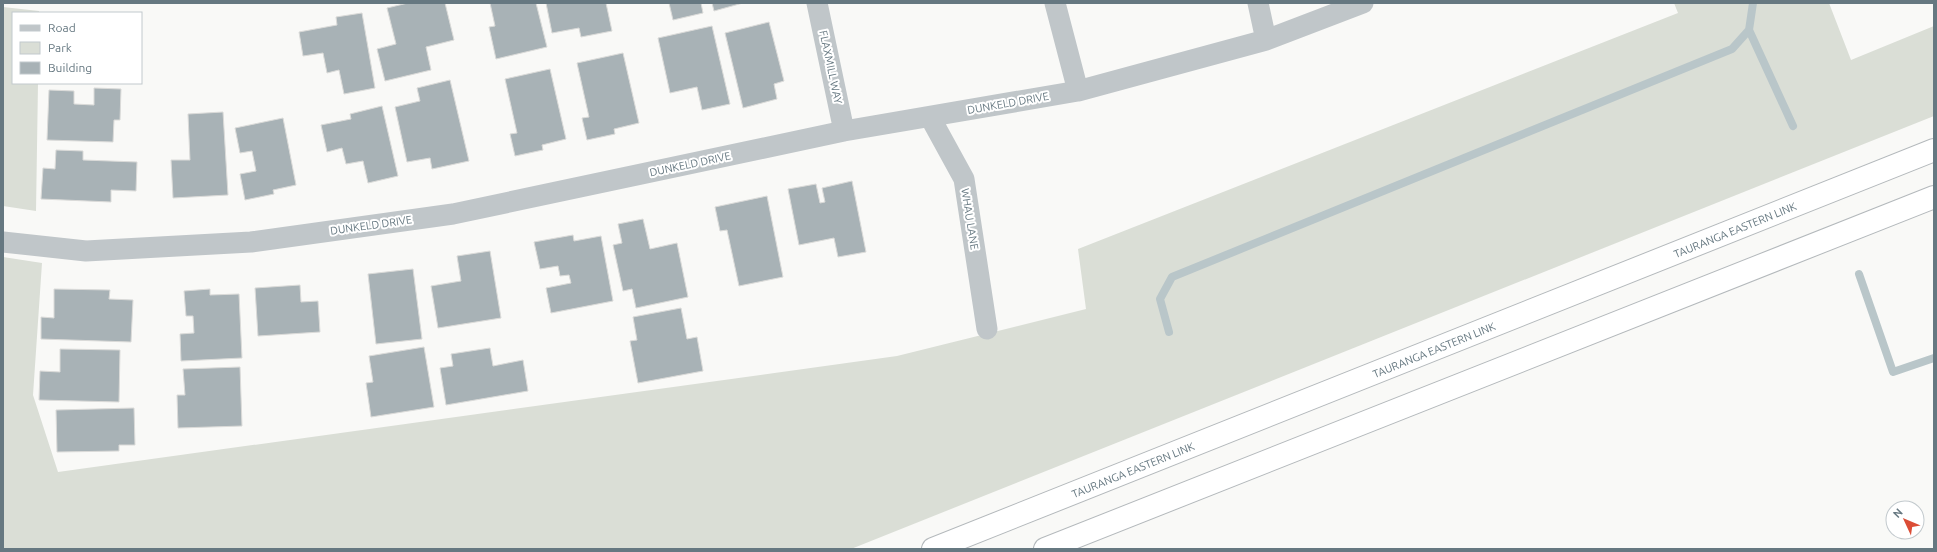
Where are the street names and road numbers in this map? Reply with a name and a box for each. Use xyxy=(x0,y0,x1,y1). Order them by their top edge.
street label: FLAXMILL WAY xyxy=(817,29,845,105)
street label: DUNKELD DRIVE xyxy=(966,90,1050,116)
street label: DUNKELD DRIVE xyxy=(648,150,732,178)
street label: WHAU LANE xyxy=(959,187,981,251)
street label: TAURANGA EASTERN LINK xyxy=(1672,200,1798,260)
street label: DUNKELD DRIVE xyxy=(329,213,413,237)
street label: TAURANGA EASTERN LINK xyxy=(1371,320,1497,380)
street label: TAURANGA EASTERN LINK xyxy=(1070,440,1196,500)

